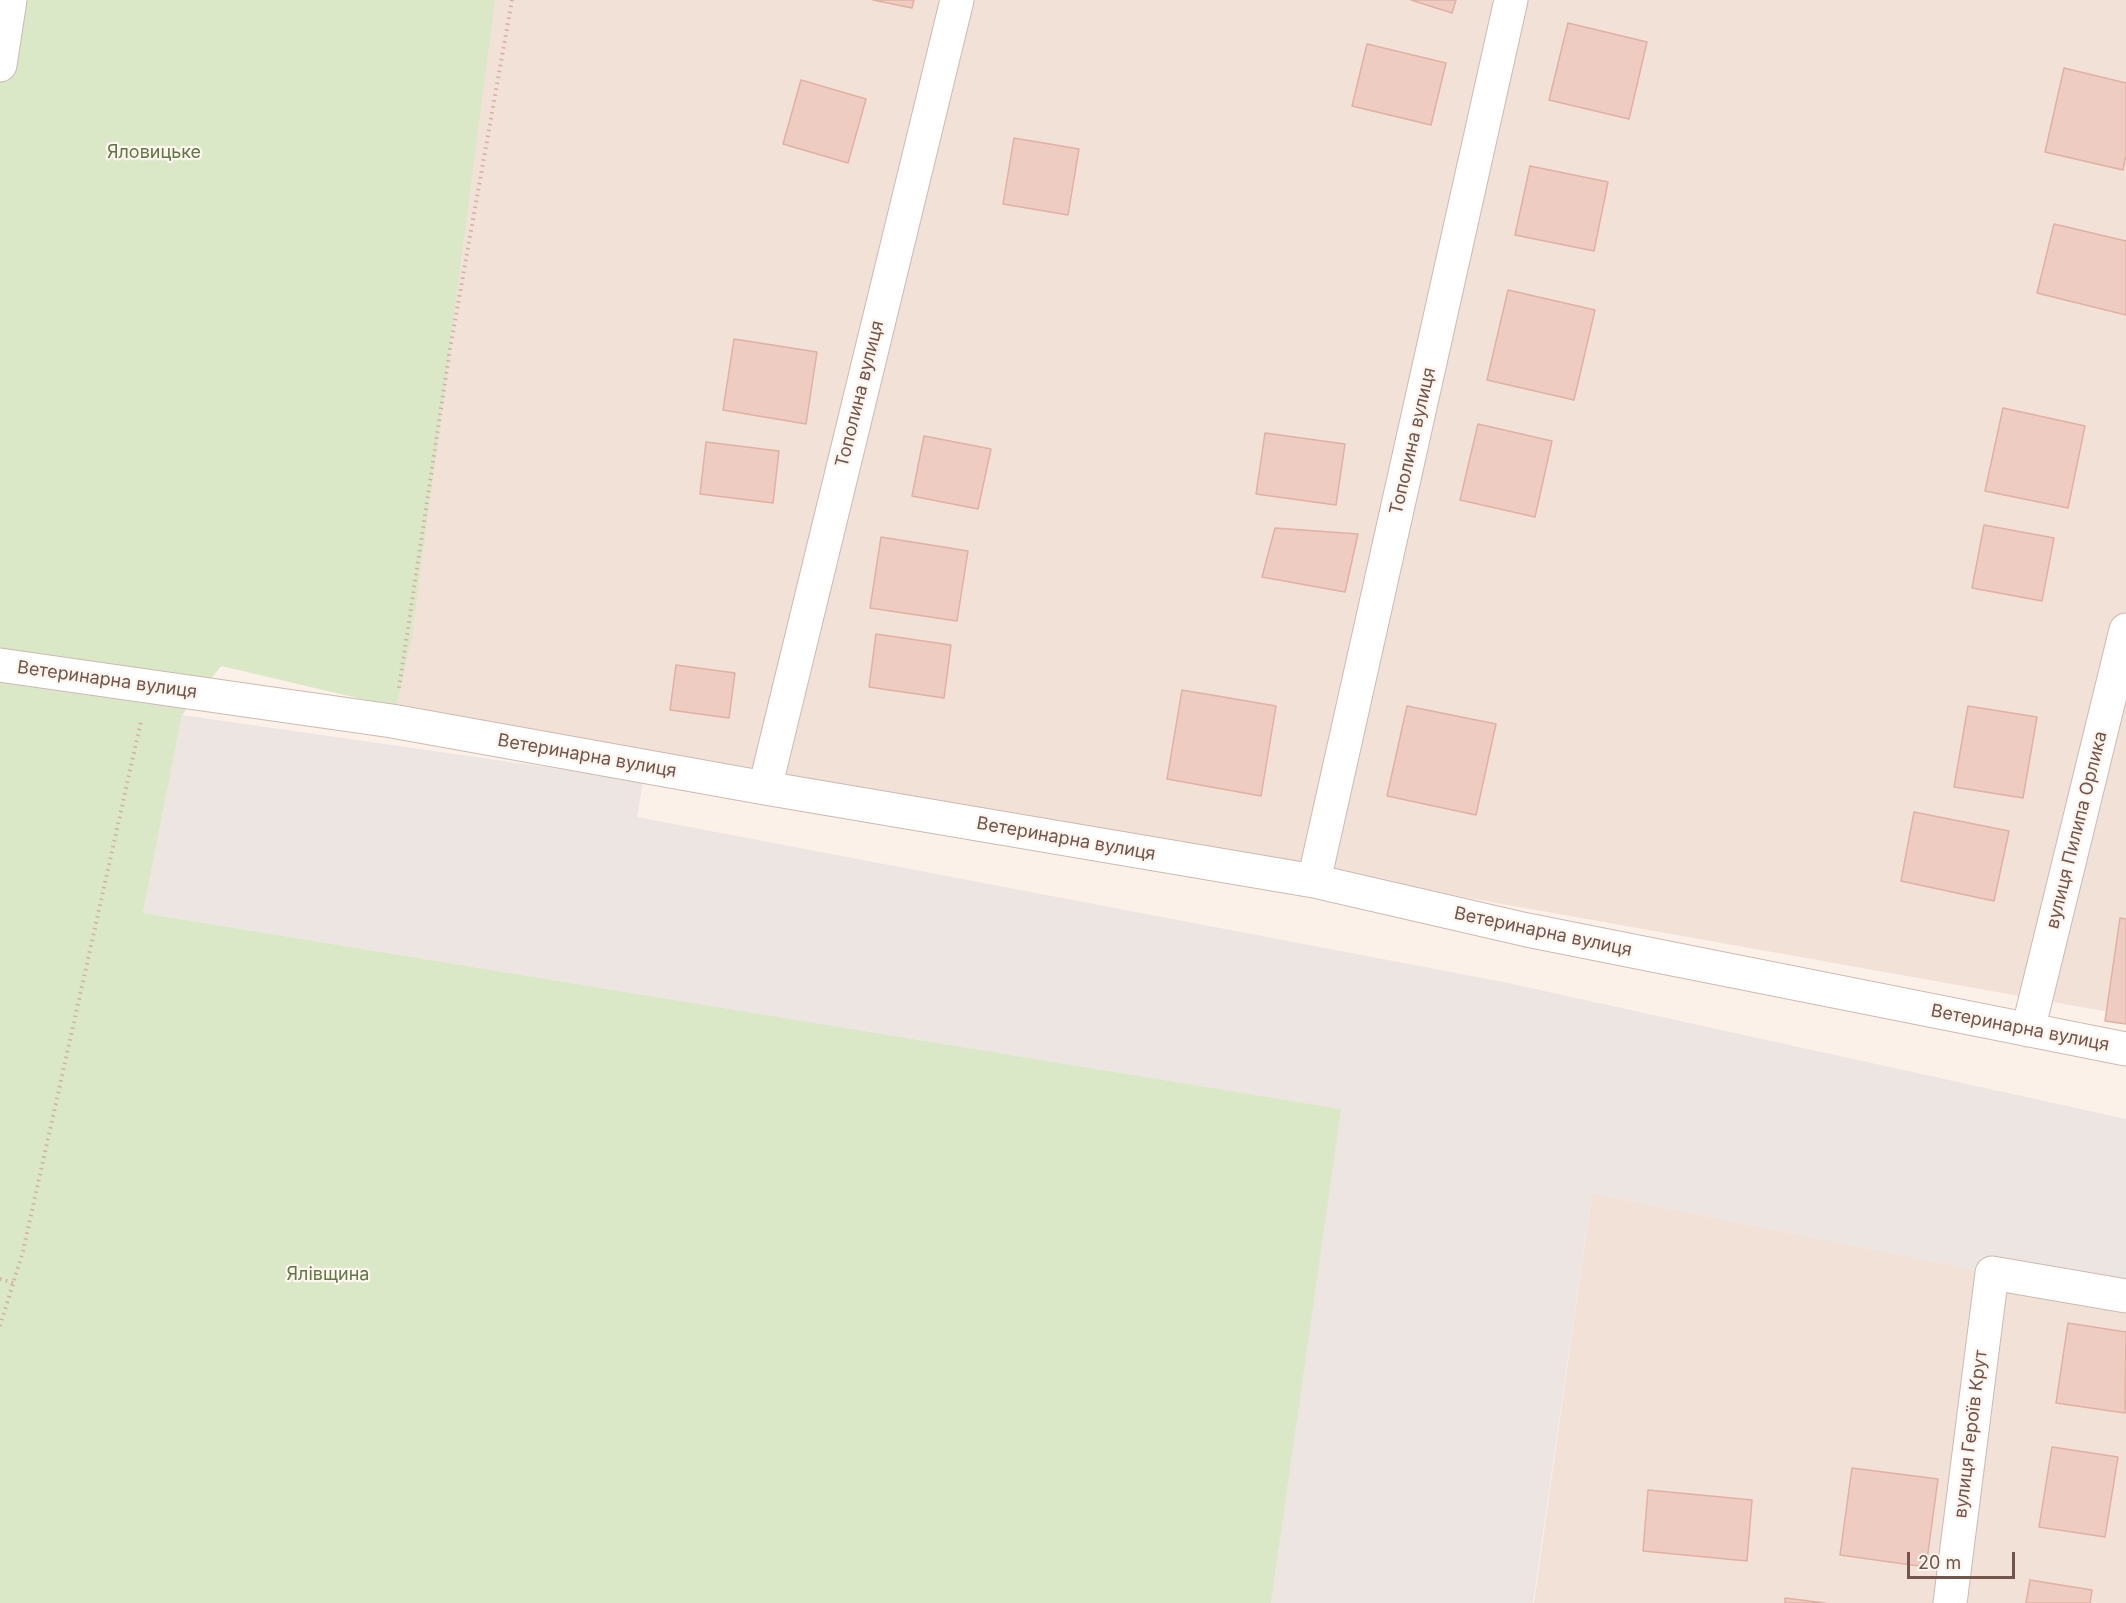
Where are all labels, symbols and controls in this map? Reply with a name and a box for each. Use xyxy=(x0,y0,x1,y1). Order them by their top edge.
park label: Яловицьке xyxy=(107,142,201,164)
street label: Тополина вулиця xyxy=(831,318,889,470)
street label: Тополина вулиця xyxy=(1386,365,1440,517)
street label: Ветеринарна вулиця xyxy=(16,657,198,703)
street label: вулиця Пилипа Орлика xyxy=(2042,729,2112,931)
street label: Ветеринарна вулиця xyxy=(496,730,678,782)
street label: Ветеринарна вулиця xyxy=(975,813,1157,865)
street label: Ветеринарна вулиця xyxy=(1452,903,1634,961)
street label: Ветеринарна вулиця xyxy=(1929,1000,2111,1056)
park label: Ялівщина xyxy=(287,1264,369,1286)
street label: вулиця Героїв Крут xyxy=(1950,1349,1992,1519)
scale bar xyxy=(1910,1540,2018,1578)
text: 20 m xyxy=(1918,1552,1961,1573)

